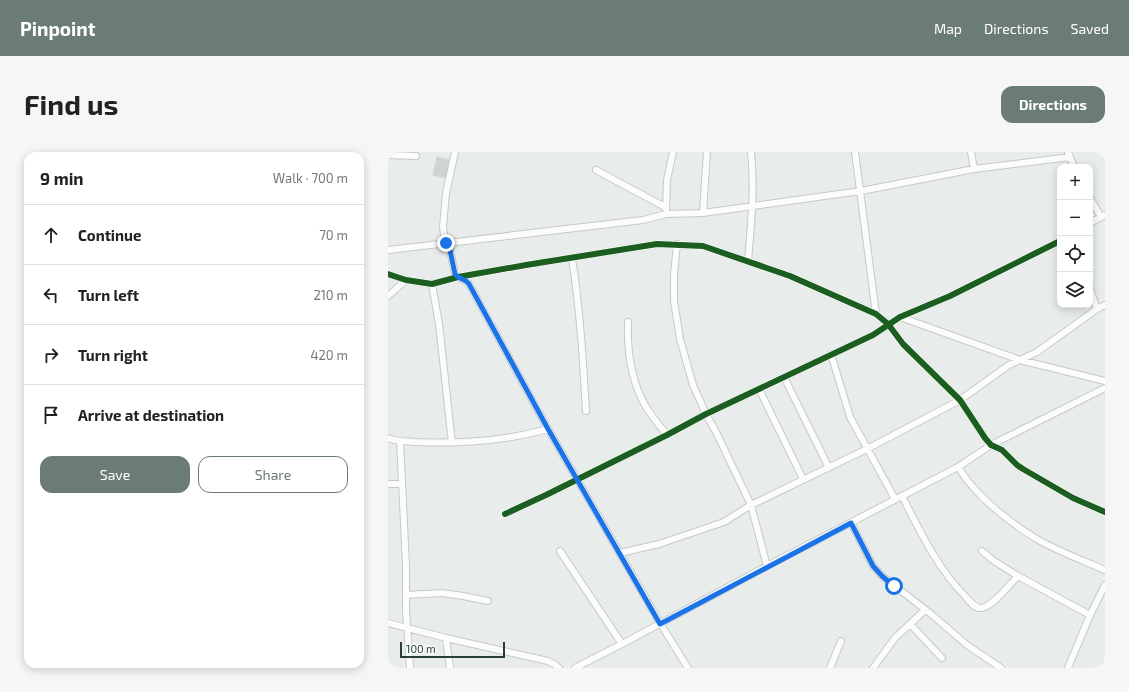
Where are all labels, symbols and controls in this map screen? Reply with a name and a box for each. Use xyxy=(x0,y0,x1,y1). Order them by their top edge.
text: Pinpoint xyxy=(20,17,95,40)
text: Map xyxy=(934,20,962,37)
text: Directions xyxy=(984,20,1049,37)
text: Saved xyxy=(1071,20,1109,37)
button: Directions xyxy=(1001,86,1105,123)
text: Find us xyxy=(24,87,118,121)
map controls xyxy=(1057,164,1093,308)
button: + xyxy=(1057,164,1093,200)
text: 9 min xyxy=(40,168,84,188)
text: Walk · 700 m xyxy=(273,170,348,186)
button: − xyxy=(1057,200,1093,236)
icon: ahead xyxy=(40,224,62,246)
text: Continue xyxy=(78,226,141,244)
text: 70 m xyxy=(319,227,348,243)
route end xyxy=(437,234,455,252)
button: locate xyxy=(1057,236,1093,272)
button: layers xyxy=(1057,272,1093,308)
icon: left xyxy=(40,284,62,306)
text: Turn left xyxy=(78,286,139,304)
text: 210 m xyxy=(313,287,348,303)
icon: right xyxy=(40,344,62,366)
text: Turn right xyxy=(78,346,148,364)
text: 420 m xyxy=(311,347,348,363)
icon: arrive xyxy=(40,404,62,426)
text: Arrive at destination xyxy=(78,406,224,424)
button: Save xyxy=(40,456,190,493)
button: Share xyxy=(198,456,348,493)
route start xyxy=(885,577,903,595)
scale bar xyxy=(400,640,505,659)
text: 100 m xyxy=(406,642,436,655)

